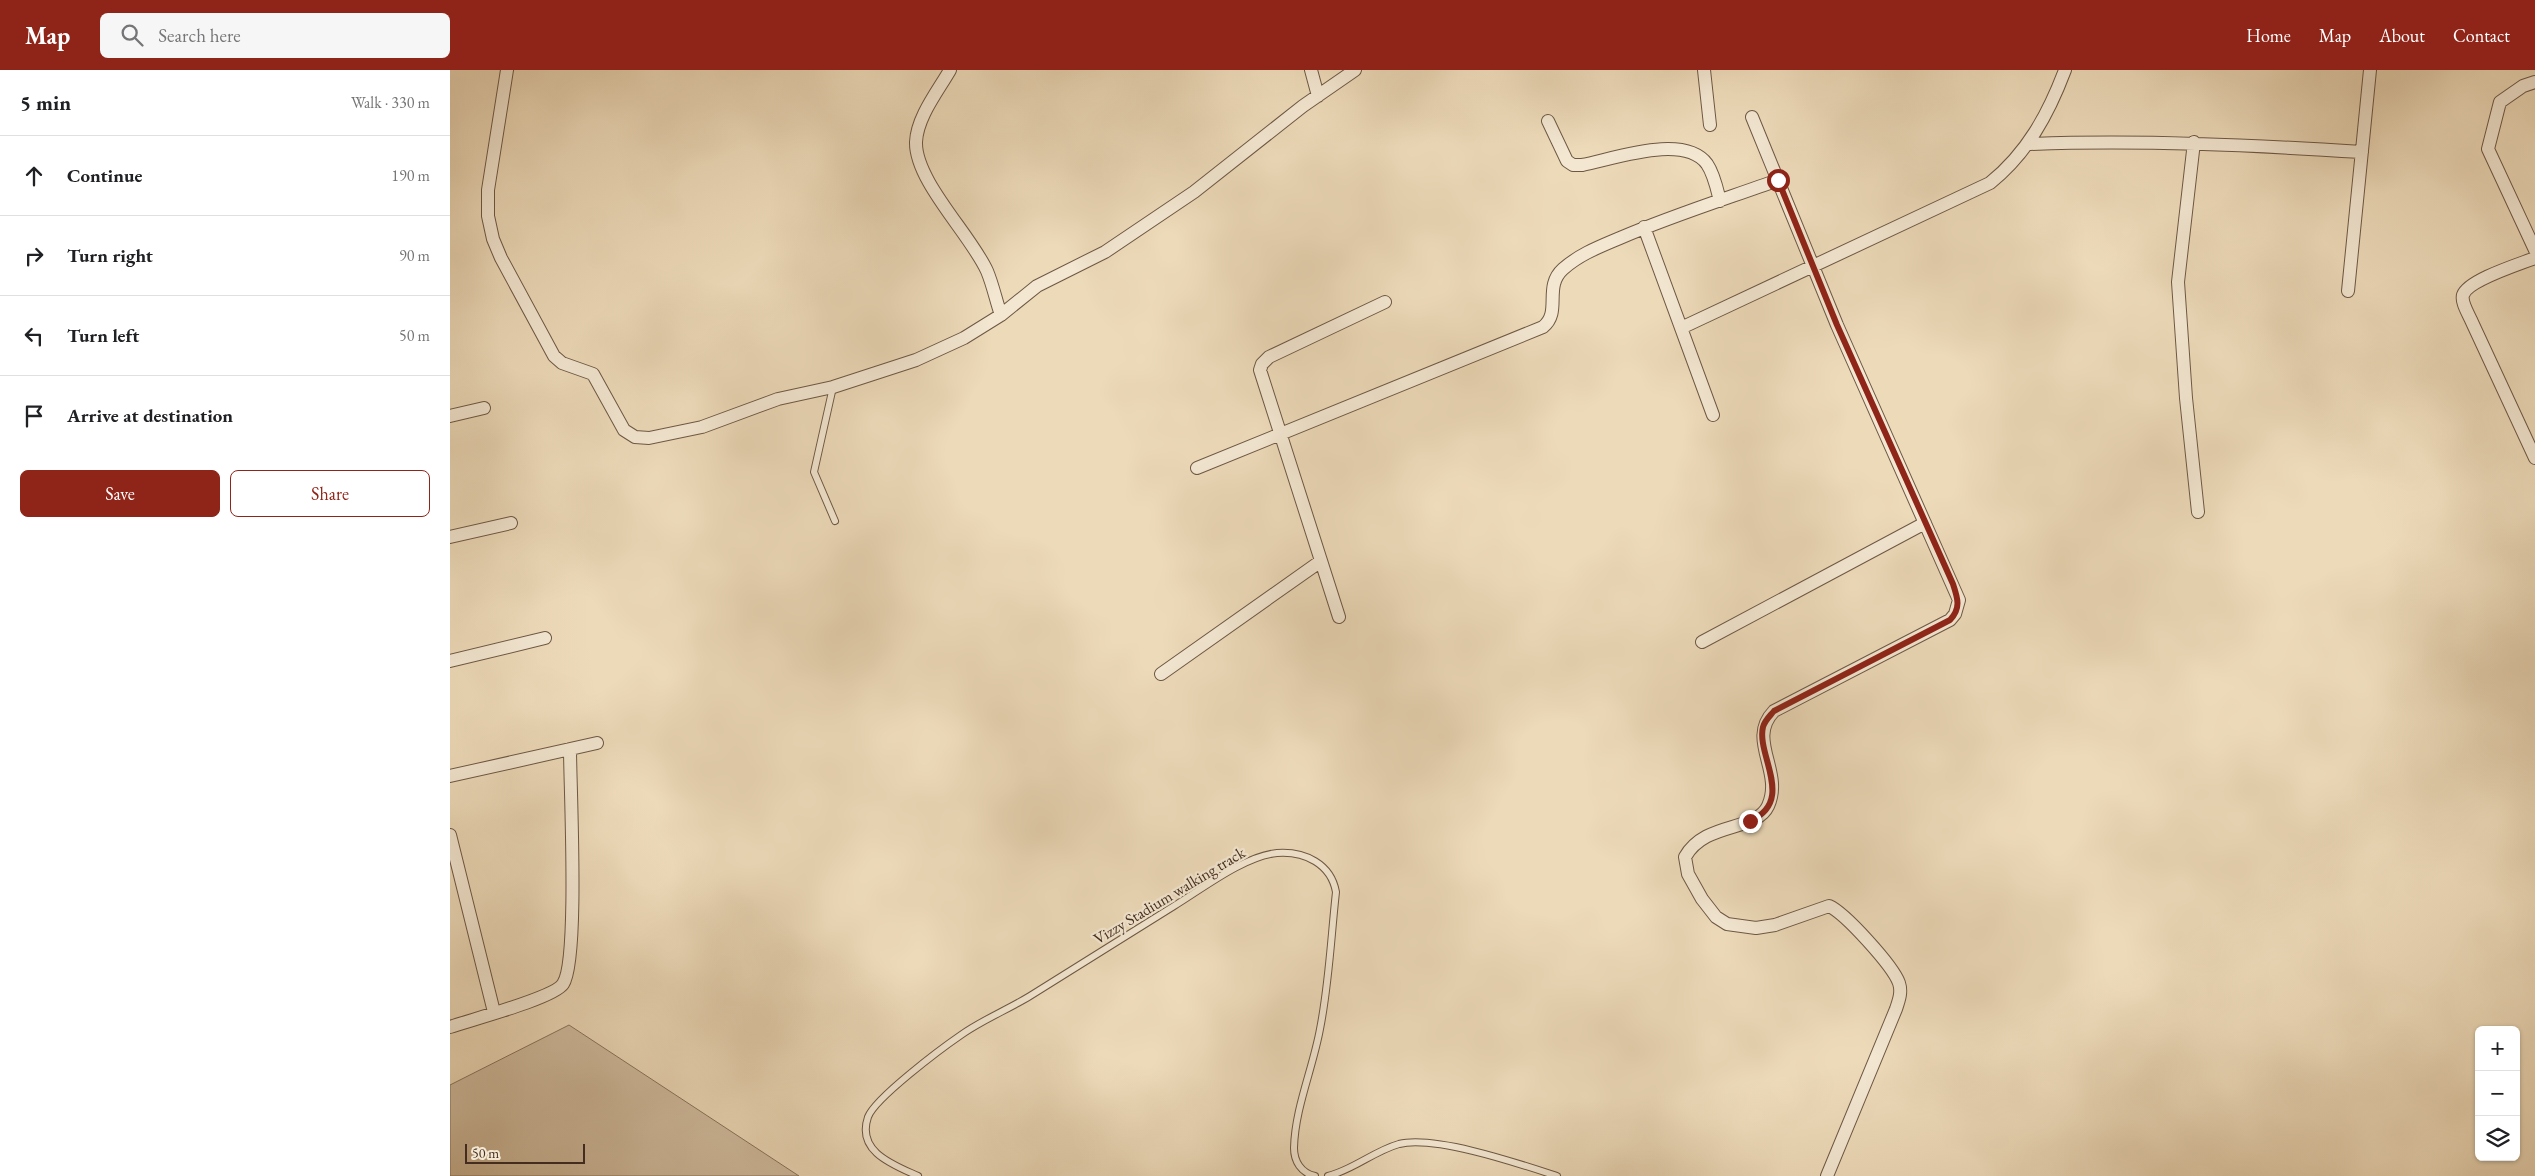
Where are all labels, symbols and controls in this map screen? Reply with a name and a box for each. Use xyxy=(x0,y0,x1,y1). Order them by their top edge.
search box xyxy=(100,13,450,58)
text: Map xyxy=(25,20,70,51)
icon: search xyxy=(118,21,146,49)
text: Search here xyxy=(158,23,241,48)
text: Home xyxy=(2246,24,2291,47)
text: Map xyxy=(2319,24,2351,47)
text: About xyxy=(2379,24,2425,47)
text: Contact xyxy=(2453,24,2510,47)
text: 5 min xyxy=(20,89,71,116)
text: Walk · 330 m xyxy=(351,92,430,113)
icon: ahead xyxy=(20,162,48,190)
text: Continue xyxy=(67,163,142,188)
text: 190 m xyxy=(391,165,430,186)
route start xyxy=(1767,169,1790,192)
icon: right xyxy=(20,242,48,270)
text: Turn right xyxy=(67,243,153,268)
text: 90 m xyxy=(399,245,430,266)
icon: left xyxy=(20,322,48,350)
text: Turn left xyxy=(67,323,139,348)
text: 50 m xyxy=(399,325,430,346)
icon: arrive xyxy=(20,402,48,430)
text: Arrive at destination xyxy=(67,403,233,428)
button: Save xyxy=(20,470,220,517)
button: Share xyxy=(230,470,430,517)
route end xyxy=(1739,810,1762,833)
street label: Vizzy Stadium walking track xyxy=(1090,842,1249,949)
map controls xyxy=(2475,1026,2520,1161)
button: + xyxy=(2475,1026,2520,1071)
button: − xyxy=(2475,1071,2520,1116)
button: layers xyxy=(2475,1116,2520,1161)
scale bar xyxy=(465,1141,585,1164)
text: 50 m xyxy=(472,1144,499,1162)

